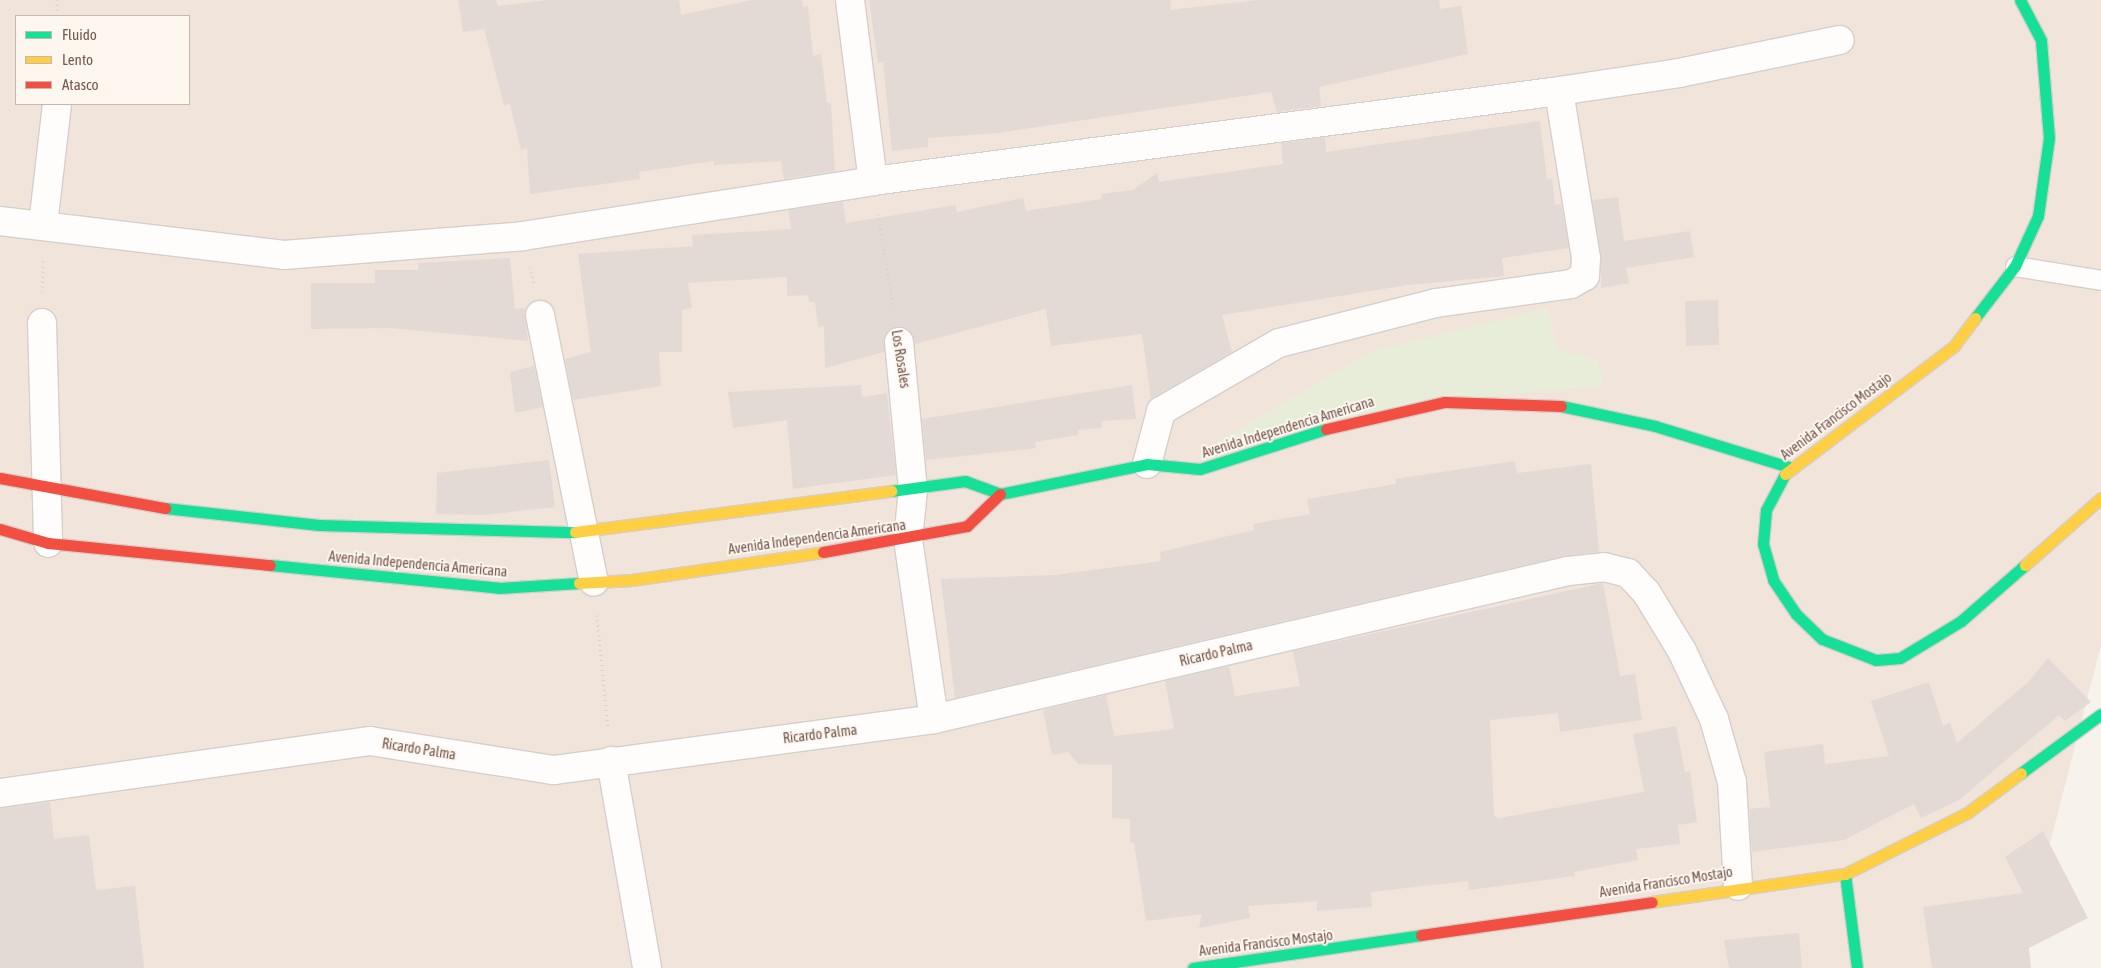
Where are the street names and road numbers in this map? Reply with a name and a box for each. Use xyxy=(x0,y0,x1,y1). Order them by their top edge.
street label: Los Rosales xyxy=(888,329,914,389)
street label: Avenida Francisco Mostajo xyxy=(1777,369,1895,463)
street label: Avenida Independencia Americana xyxy=(1200,393,1376,461)
street label: Avenida Independencia Americana xyxy=(727,516,907,558)
street label: Avenida Independencia Americana xyxy=(328,548,508,580)
street label: Ricardo Palma xyxy=(1178,636,1254,670)
street label: Ricardo Palma xyxy=(782,721,858,747)
street label: Ricardo Palma xyxy=(381,735,457,763)
street label: Avenida Francisco Mostajo xyxy=(1598,863,1734,901)
street label: Avenida Francisco Mostajo xyxy=(1198,926,1334,960)

